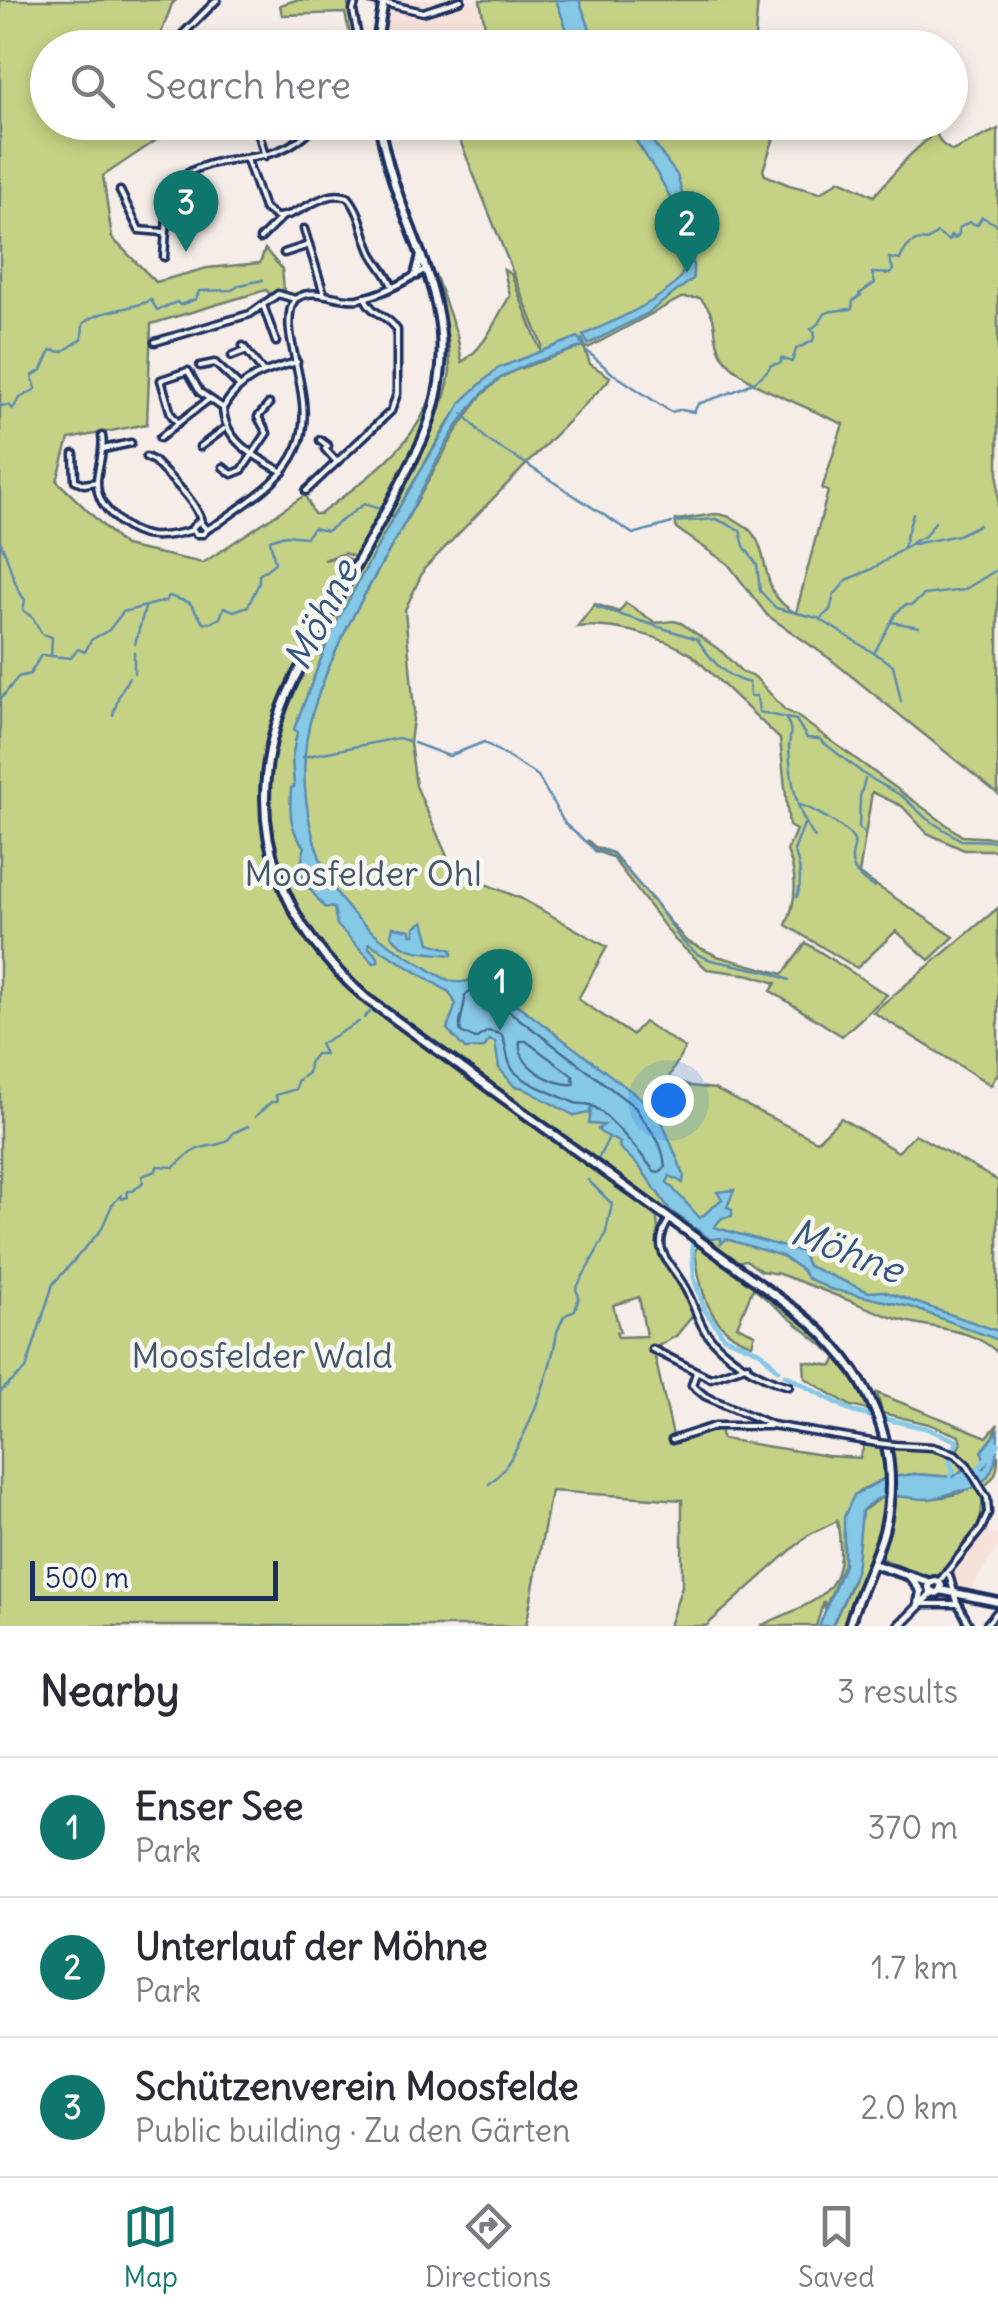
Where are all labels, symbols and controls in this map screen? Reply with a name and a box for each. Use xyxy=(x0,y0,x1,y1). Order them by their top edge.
search box xyxy=(30,30,968,140)
icon: search xyxy=(65,58,120,113)
text: Search here xyxy=(145,62,351,109)
pin: 3 xyxy=(154,170,218,252)
pin: 2 xyxy=(654,190,720,273)
water label: Möhne xyxy=(273,550,369,677)
park label: Moosfelder Ohl xyxy=(244,851,482,895)
pin: 1 xyxy=(468,948,532,1031)
your location xyxy=(643,1075,694,1126)
water label: Möhne xyxy=(784,1208,912,1294)
park label: Moosfelder Wald xyxy=(131,1333,393,1377)
scale bar xyxy=(30,1556,278,1600)
text: 500 m xyxy=(45,1560,129,1596)
text: Nearby xyxy=(40,1665,179,1717)
text: 3 results xyxy=(837,1671,958,1712)
text: Enser See xyxy=(135,1783,304,1830)
text: 1 xyxy=(66,1807,79,1848)
text: 370 m xyxy=(867,1807,958,1848)
text: Park xyxy=(135,1830,201,1871)
text: Unterlauf der Möhne xyxy=(135,1923,488,1970)
text: 2 xyxy=(64,1947,81,1988)
text: 1.7 km xyxy=(871,1947,958,1988)
text: Park xyxy=(135,1970,201,2011)
text: Schützenverein Moosfelde xyxy=(135,2063,579,2110)
text: 3 xyxy=(63,2087,82,2128)
text: 2.0 km xyxy=(861,2087,958,2128)
text: Public building · Zu den Gärten xyxy=(135,2110,571,2151)
tab: Map xyxy=(123,2199,178,2295)
tab: Directions xyxy=(425,2199,551,2295)
tab: Saved xyxy=(798,2199,875,2295)

